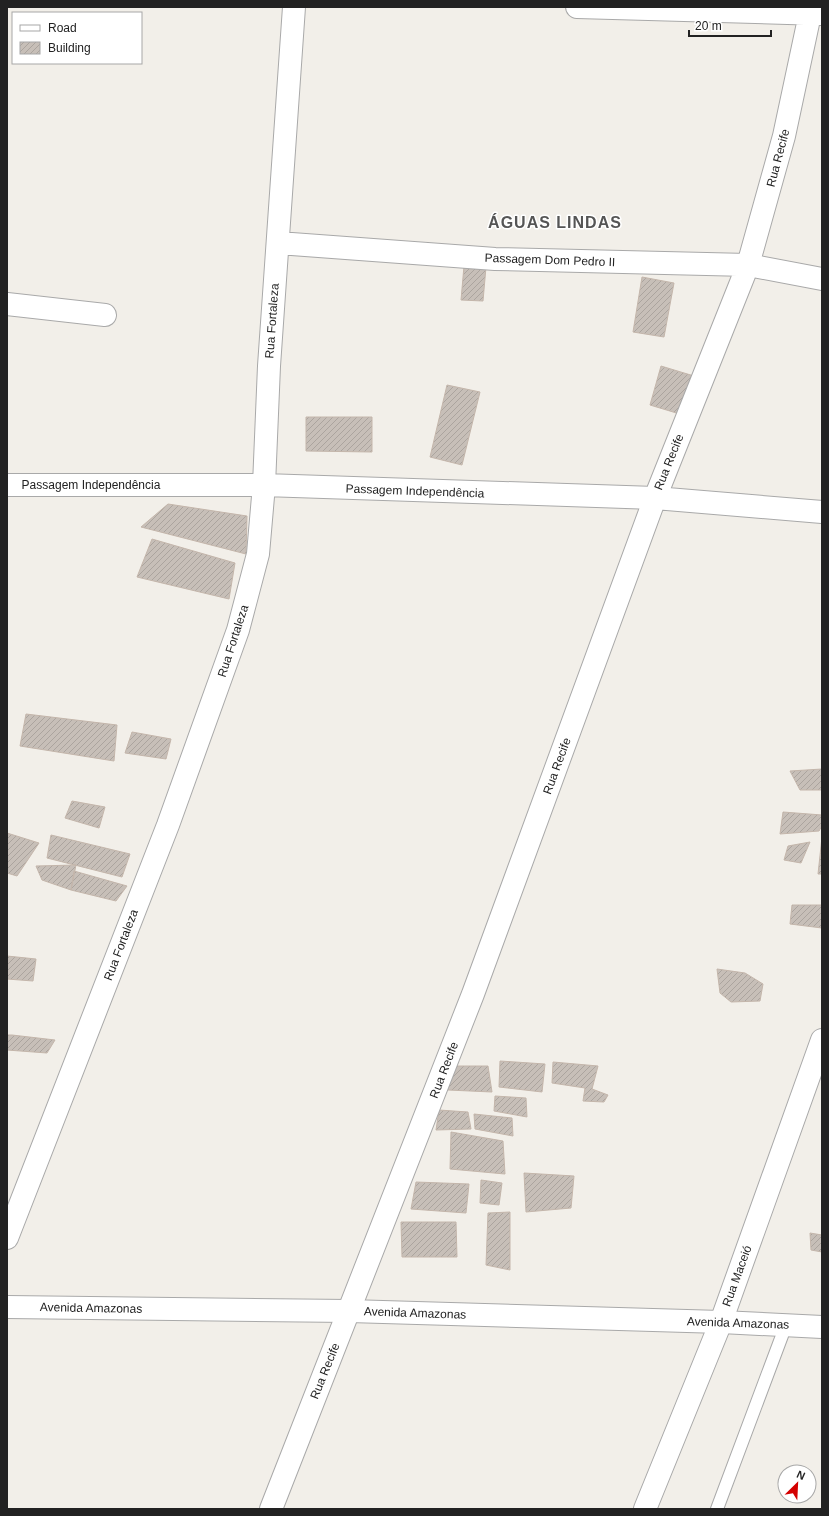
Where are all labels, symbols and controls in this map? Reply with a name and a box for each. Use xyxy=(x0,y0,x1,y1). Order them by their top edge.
legend xyxy=(12,12,142,64)
scale bar xyxy=(689,12,771,38)
text: 20 m xyxy=(695,19,722,33)
text: Road xyxy=(48,21,77,35)
text: Building xyxy=(48,41,91,55)
street label: Rua Recife xyxy=(764,127,793,188)
district label: ÁGUAS LINDAS xyxy=(488,213,622,231)
street label: Passagem Dom Pedro II xyxy=(484,251,616,269)
street label: Rua Fortaleza xyxy=(262,283,282,359)
street label: Rua Recife xyxy=(651,432,687,492)
street label: Passagem Independência xyxy=(22,478,161,492)
street label: Passagem Independência xyxy=(345,482,485,500)
street label: Rua Fortaleza xyxy=(215,603,251,679)
street label: Rua Recife xyxy=(540,735,574,796)
street label: Rua Fortaleza xyxy=(101,907,141,983)
street label: Rua Recife xyxy=(427,1039,461,1100)
street label: Rua Maceió xyxy=(719,1243,755,1308)
street label: Avenida Amazonas xyxy=(40,1300,142,1316)
street label: Avenida Amazonas xyxy=(364,1304,466,1322)
street label: Avenida Amazonas xyxy=(687,1314,789,1332)
street label: Rua Recife xyxy=(307,1341,343,1401)
north arrow xyxy=(777,1464,817,1504)
text: N xyxy=(795,1468,807,1482)

